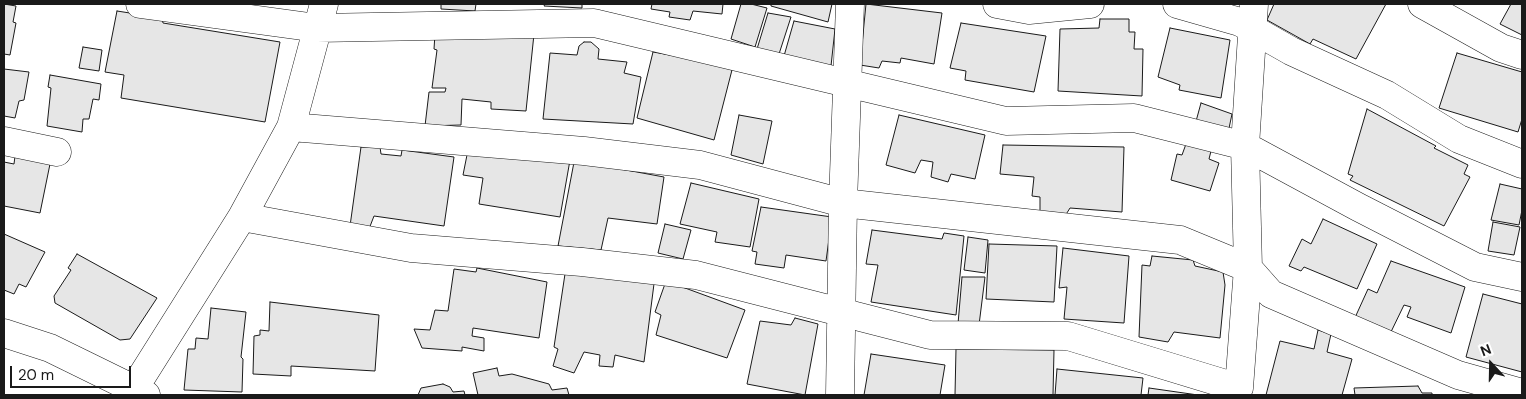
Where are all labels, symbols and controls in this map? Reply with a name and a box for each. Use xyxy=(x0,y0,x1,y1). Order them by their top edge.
north arrow xyxy=(1466,339,1516,389)
text: N xyxy=(1478,340,1494,360)
scale bar xyxy=(12,356,134,388)
text: 20 m xyxy=(18,365,54,385)

